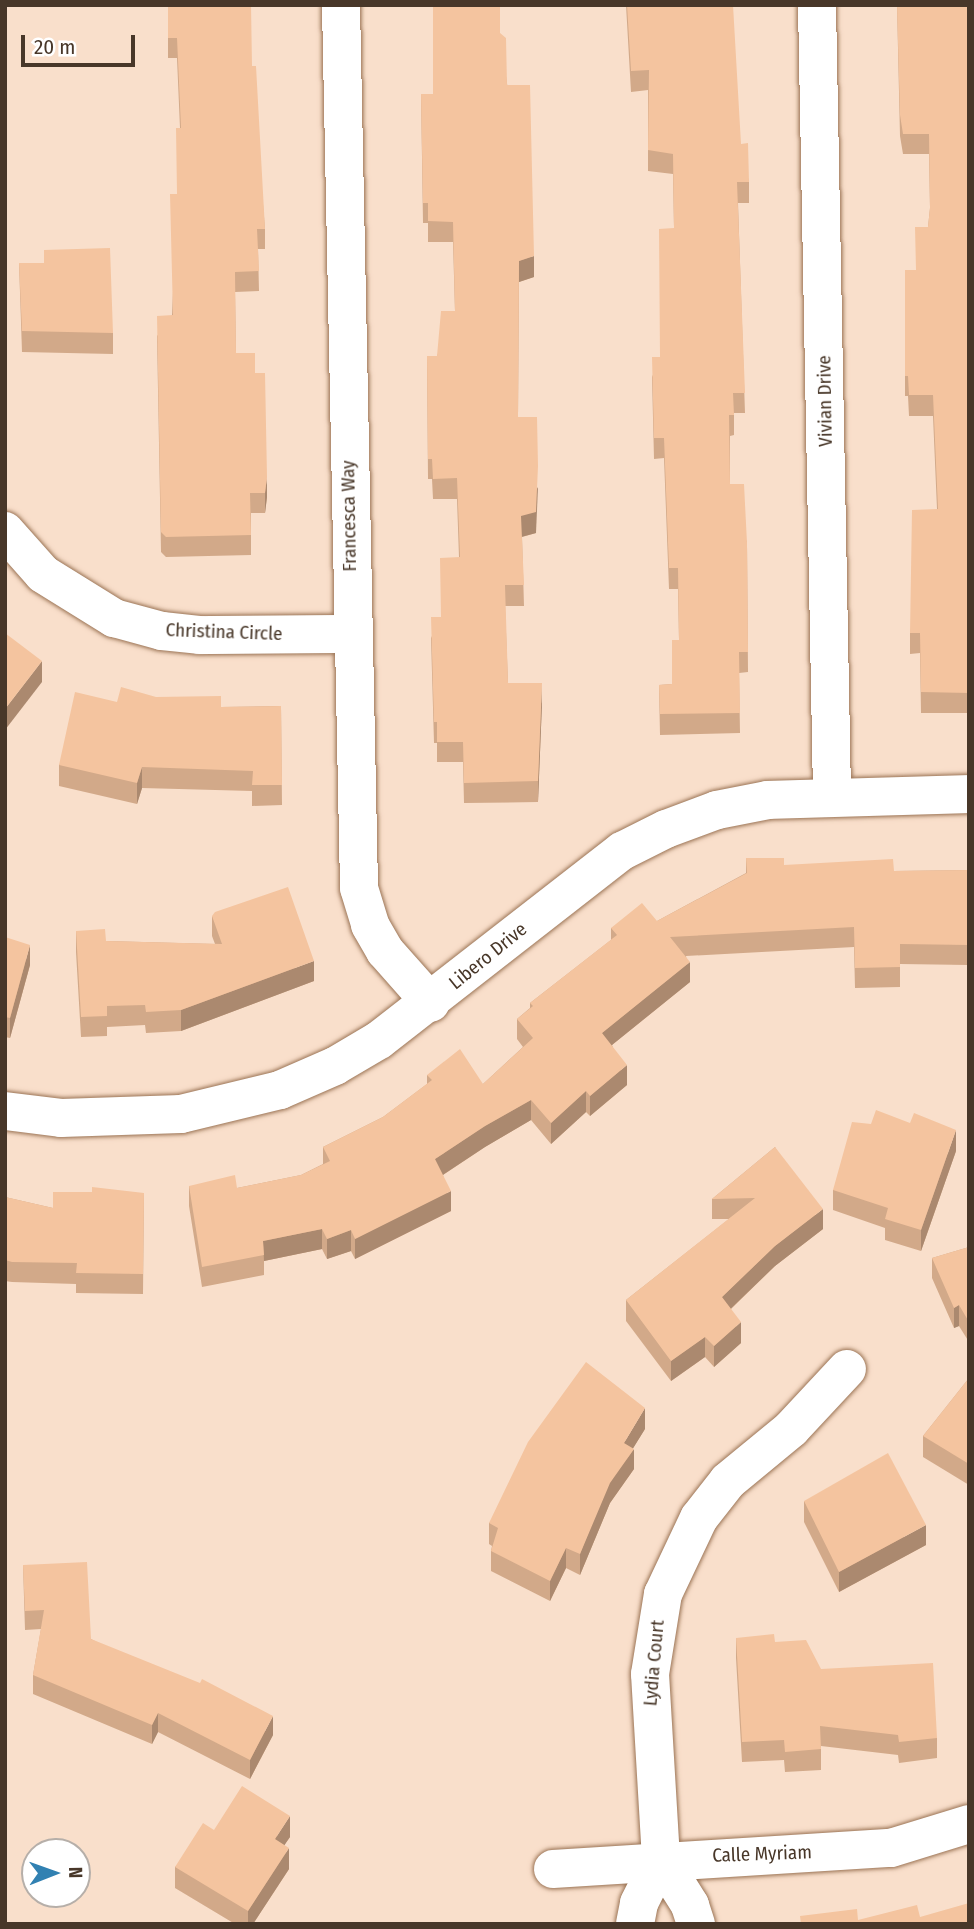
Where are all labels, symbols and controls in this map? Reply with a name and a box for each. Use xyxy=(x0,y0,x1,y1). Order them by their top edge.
scale bar xyxy=(24,21,138,65)
text: 20 m xyxy=(34,34,75,60)
street label: Vivian Drive xyxy=(813,355,837,447)
street label: Francesca Way xyxy=(337,460,361,572)
street label: Christina Circle xyxy=(165,619,283,645)
street label: Libero Drive xyxy=(445,918,531,994)
street label: Lydia Court xyxy=(639,1619,669,1707)
north arrow xyxy=(21,1838,91,1908)
street label: Calle Myriam xyxy=(712,1841,812,1867)
text: N xyxy=(64,1867,87,1879)

